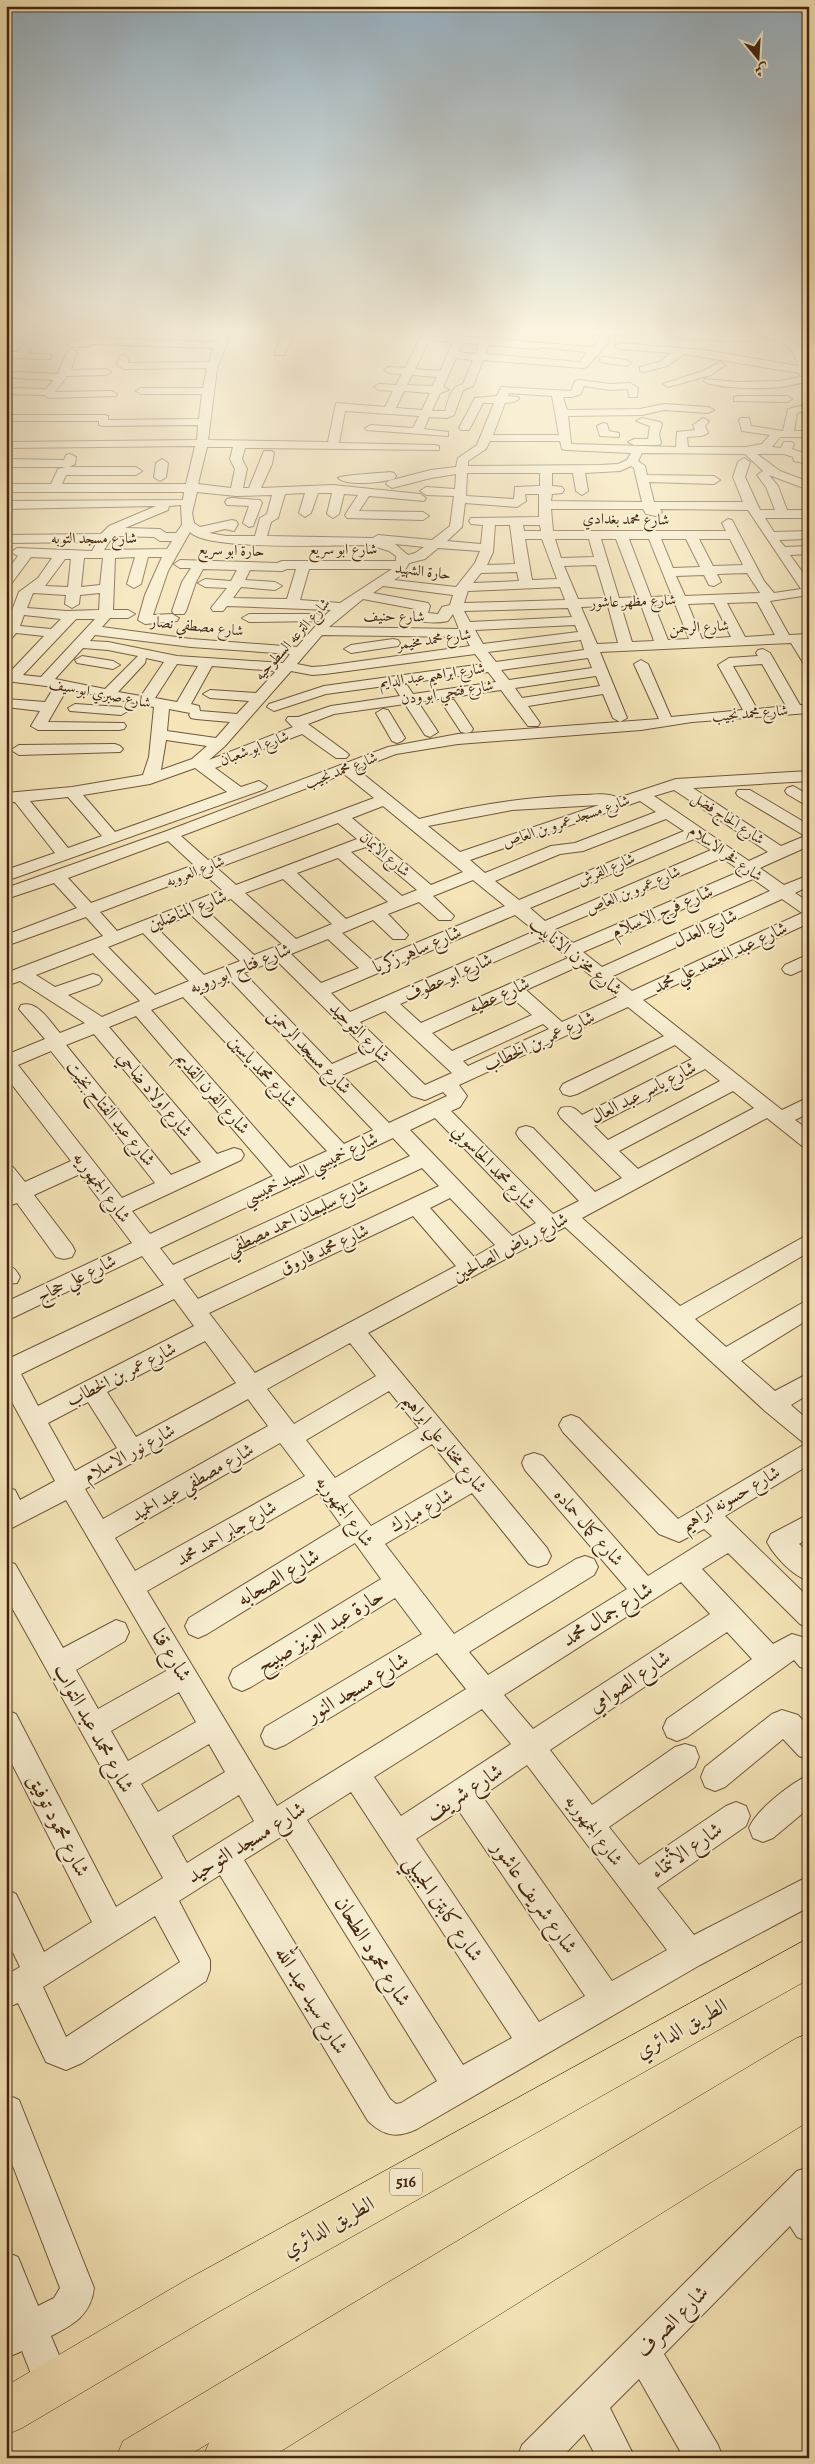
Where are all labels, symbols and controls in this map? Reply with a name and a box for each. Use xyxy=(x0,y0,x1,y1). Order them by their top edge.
north arrow xyxy=(732,32,782,82)
text: ش xyxy=(752,59,771,81)
street label: شارع محمد بغدادي xyxy=(582,508,670,533)
street label: شارع مسجد التوبه xyxy=(51,528,137,551)
street label: حارة ابو سريع xyxy=(197,539,265,565)
street label: شارع ابو سريع xyxy=(309,539,377,563)
street label: حارة الشهيد xyxy=(394,558,452,584)
street label: شارع مظهر عاشور xyxy=(588,590,676,616)
street label: شارع الترعه السطوحيه xyxy=(250,593,337,687)
street label: شارع حنيف xyxy=(363,605,425,630)
street label: شارع مصطفي نصار xyxy=(147,611,245,645)
street label: شارع الرحمن xyxy=(668,615,730,642)
street label: شارع محمد مخيمر xyxy=(394,624,473,657)
street label: شارع ابراهيم عبد الدايم xyxy=(378,658,487,697)
street label: شارع صبري ابو سيف xyxy=(47,673,153,716)
street label: شارع فتحي ابو ودن xyxy=(399,675,495,713)
street label: شارع محمد نجيب xyxy=(711,700,789,729)
street label: شارع ابو شعبان xyxy=(216,726,293,773)
street label: شارع محمد نجيب xyxy=(302,747,381,796)
street label: شارع الحاج فضل xyxy=(686,787,768,851)
street label: شارع مسجد عمرو بن العاص xyxy=(500,790,633,855)
street label: شارع فخر الاسلام xyxy=(684,820,767,888)
street label: شارع الايمان xyxy=(353,827,415,883)
street label: شارع القرش xyxy=(574,848,639,893)
street label: شارع العروبه xyxy=(163,851,228,894)
street label: شارع عمرو بن العاص xyxy=(583,861,685,922)
street label: شارع فرج الاسلام xyxy=(608,879,718,947)
street label: شارع المناضلين xyxy=(144,884,231,939)
street label: شارع العدل xyxy=(669,903,742,955)
street label: شارع مخزن الانابيب xyxy=(523,911,628,1003)
street label: شارع عبد المعتمد علي محمد xyxy=(649,915,793,1003)
street label: شارع ساهر زكريا xyxy=(369,920,466,981)
street label: شارع فتاح ابو رويه xyxy=(185,937,296,1003)
street label: شارع ابو عطوف xyxy=(400,947,497,1010)
street label: شارع عطيه xyxy=(465,971,535,1022)
street label: شارع التوحيد xyxy=(322,996,396,1070)
street label: شارع مسجد الرحمن xyxy=(261,1003,357,1101)
street label: شارع عمر بن الخطاب xyxy=(479,1005,600,1080)
street label: شارع محمد ياسين xyxy=(221,1029,303,1115)
street label: شارع اولاد ضاحي xyxy=(110,1046,198,1144)
street label: شارع الفرن القديم xyxy=(168,1047,255,1142)
street label: شارع عبد الفتاح بخيت xyxy=(58,1055,161,1173)
street label: شارع ياسر عبد العال xyxy=(586,1055,701,1132)
street label: شارع محمد الحاسوبي xyxy=(445,1119,541,1217)
street label: شارع خميسي السيد خميسي xyxy=(238,1126,384,1214)
street label: شارع الجمهوريه xyxy=(65,1147,137,1229)
street label: شارع سليمان احمد مصطفي xyxy=(222,1173,375,1266)
street label: شارع رياض الصالحين xyxy=(448,1206,574,1290)
street label: شارع محمد فاروق xyxy=(275,1218,374,1283)
street label: شارع علي حجاج xyxy=(32,1248,122,1312)
street label: شارع عمر بن الخطاب xyxy=(62,1336,181,1415)
street label: شارع مختار علي ابراهيم xyxy=(393,1388,493,1502)
street label: شارع نور الاسلام xyxy=(79,1418,181,1492)
street label: شارع مصطفي عبد الحميد xyxy=(126,1437,261,1532)
street label: شارع حسونه ابراهيم xyxy=(676,1460,787,1541)
street label: شارع الجمهوريه xyxy=(308,1471,380,1553)
street label: شارع مبارك xyxy=(385,1482,459,1540)
street label: شارع كمال حماده xyxy=(546,1483,629,1573)
street label: شارع جابر احمد محمد xyxy=(171,1494,282,1574)
street label: شارع الصحابه xyxy=(231,1541,327,1616)
street label: شارع جمال محمد xyxy=(556,1575,660,1657)
street label: حارة عبد العزيز صبيح xyxy=(251,1581,392,1683)
street label: شارع قنا xyxy=(142,1623,199,1689)
street label: شارع الصوامي xyxy=(582,1643,678,1722)
street label: شارع مسجد النور xyxy=(299,1645,416,1733)
street label: شارع محمد عبد التواب xyxy=(43,1658,141,1800)
street label: شارع شريف xyxy=(420,1757,510,1831)
street label: شارع محمود توفيق xyxy=(18,1769,97,1883)
street label: شارع الجمهوريه xyxy=(557,1790,629,1872)
street label: شارع مسجد التوحيد xyxy=(181,1794,313,1893)
street label: شارع الأنتماء xyxy=(644,1814,730,1888)
street label: شارع شريف عاشور xyxy=(481,1833,584,1961)
street label: شارع كابتن الجيبلي xyxy=(393,1849,490,1970)
street label: شارع محمود الطحان xyxy=(325,1891,418,2013)
street label: شارع سيد عبد الله xyxy=(265,1939,358,2061)
street label: الطريق الدائري xyxy=(630,1991,733,2067)
road number: 516 xyxy=(390,2168,422,2196)
street label: الطريق الدائري xyxy=(277,2189,380,2265)
street label: شارع الصرف xyxy=(630,2279,717,2366)

